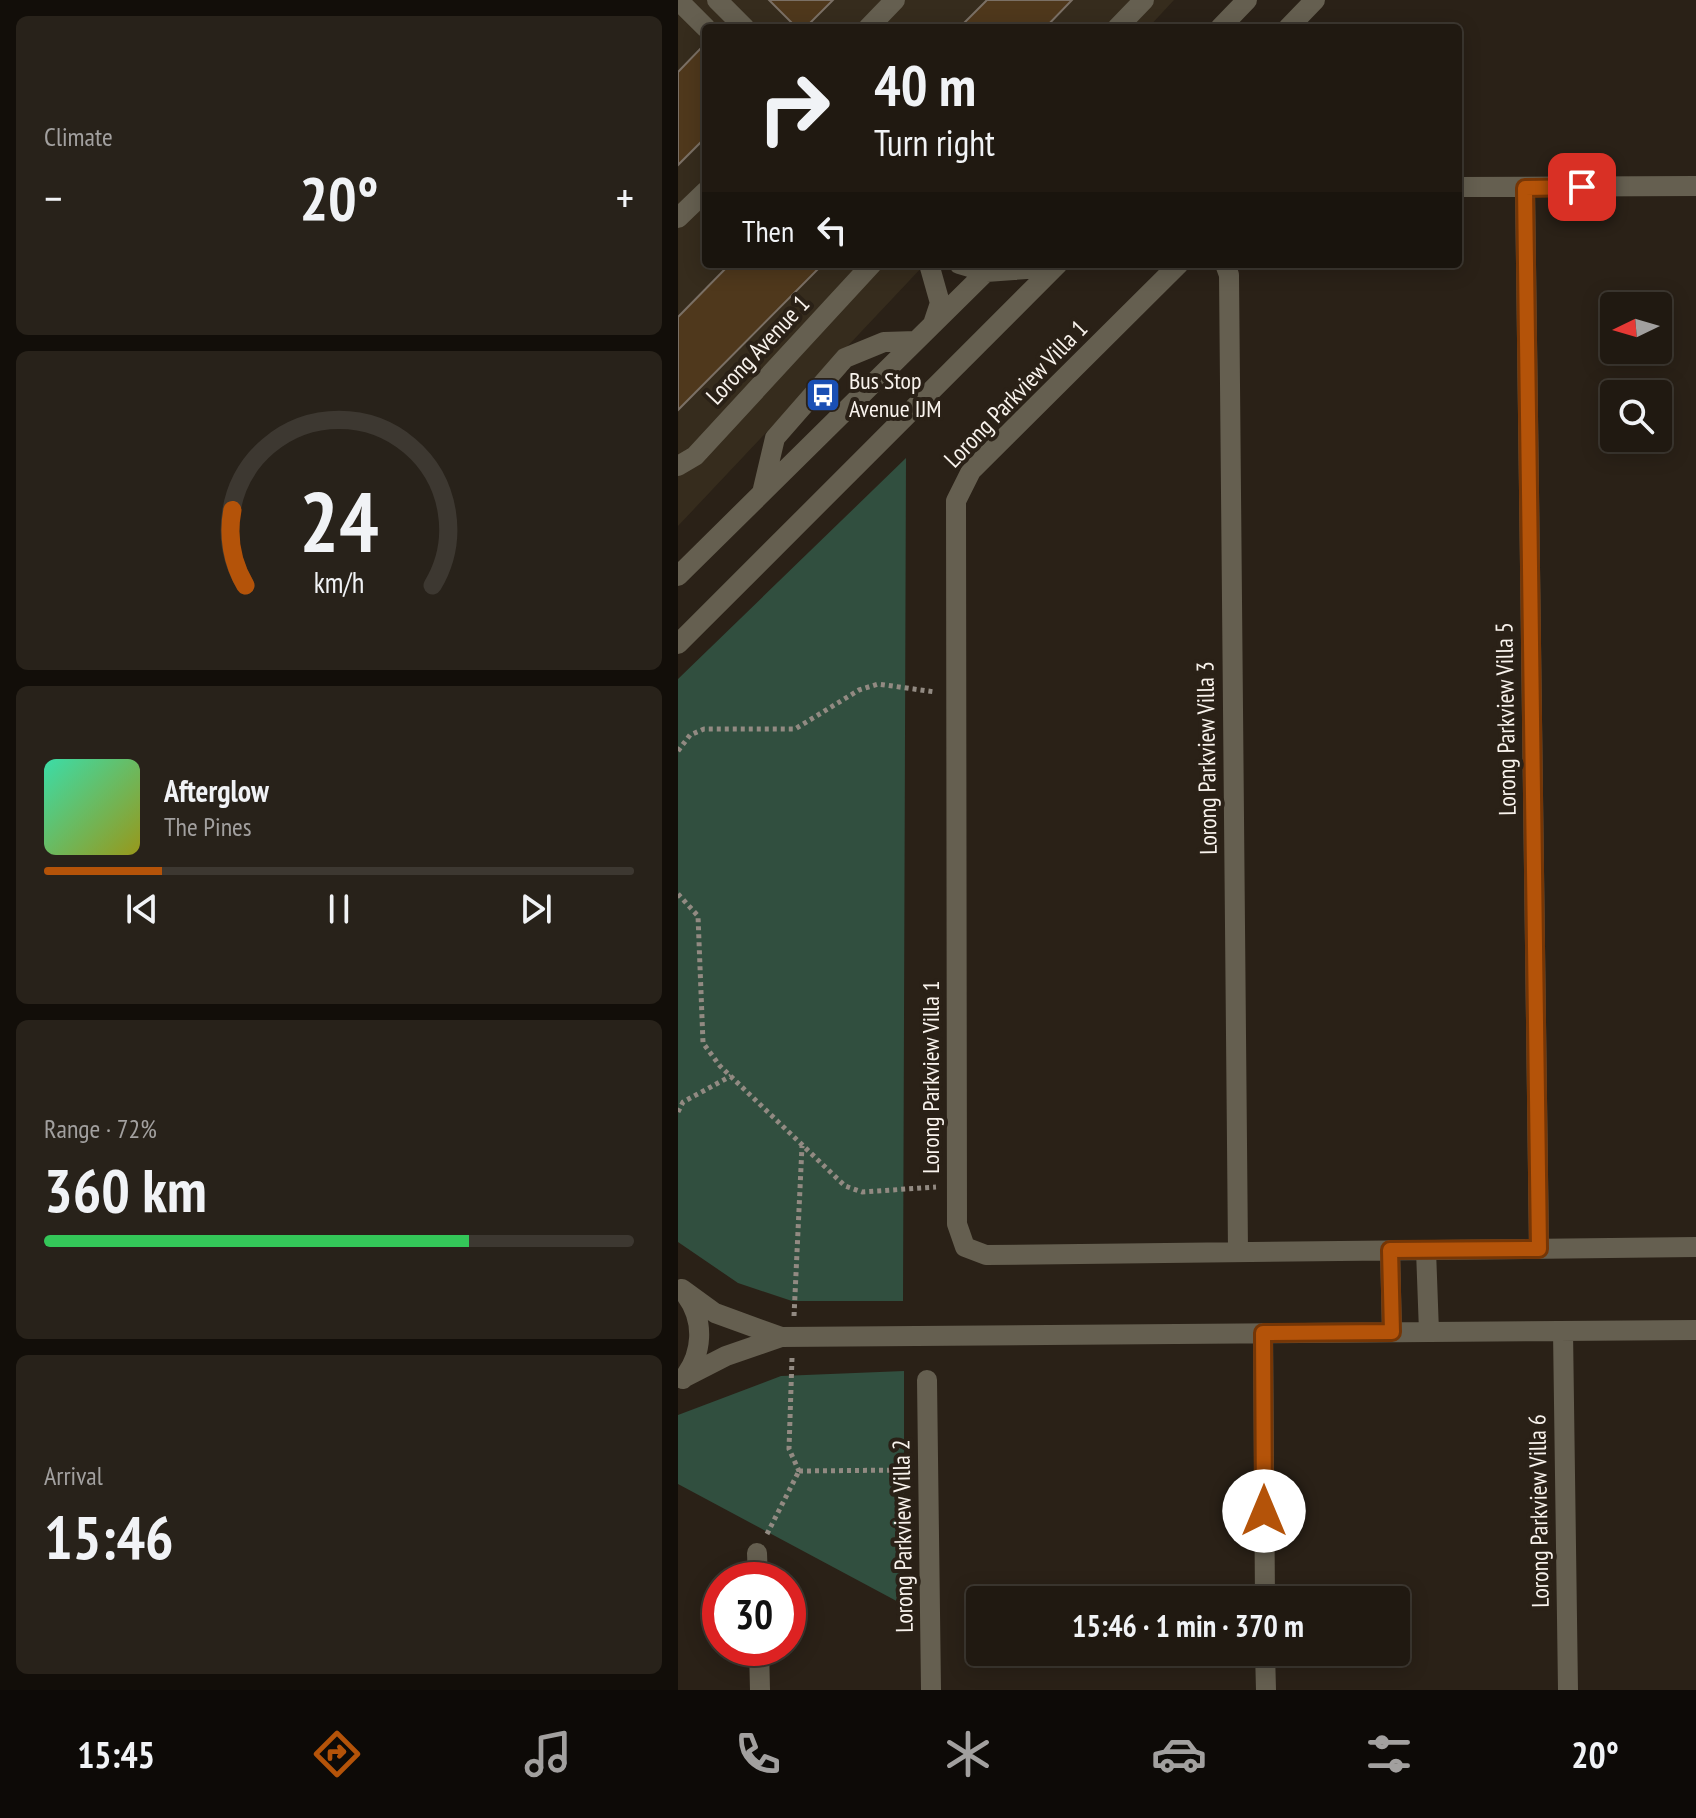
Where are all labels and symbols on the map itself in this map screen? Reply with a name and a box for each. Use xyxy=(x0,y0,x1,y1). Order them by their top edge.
pin xyxy=(1548,153,1616,221)
street label: Lorong Avenue 1 xyxy=(699,289,816,411)
north arrow xyxy=(1600,292,1672,364)
street label: Lorong Parkview Villa 1 xyxy=(937,313,1094,474)
place label: Bus Stop Avenue IJM xyxy=(849,365,941,424)
bus stop icon: Bus Stop Avenue IJM xyxy=(804,376,842,414)
street label: Lorong Parkview Villa 5 xyxy=(1488,622,1523,816)
street label: Lorong Parkview Villa 3 xyxy=(1189,661,1224,855)
street label: Lorong Parkview Villa 1 xyxy=(915,980,946,1174)
street label: Lorong Parkview Villa 6 xyxy=(1521,1414,1556,1608)
street label: Lorong Parkview Villa 2 xyxy=(885,1439,920,1633)
position arrow xyxy=(1222,1469,1306,1553)
speed limit sign: 30 xyxy=(702,1562,806,1666)

